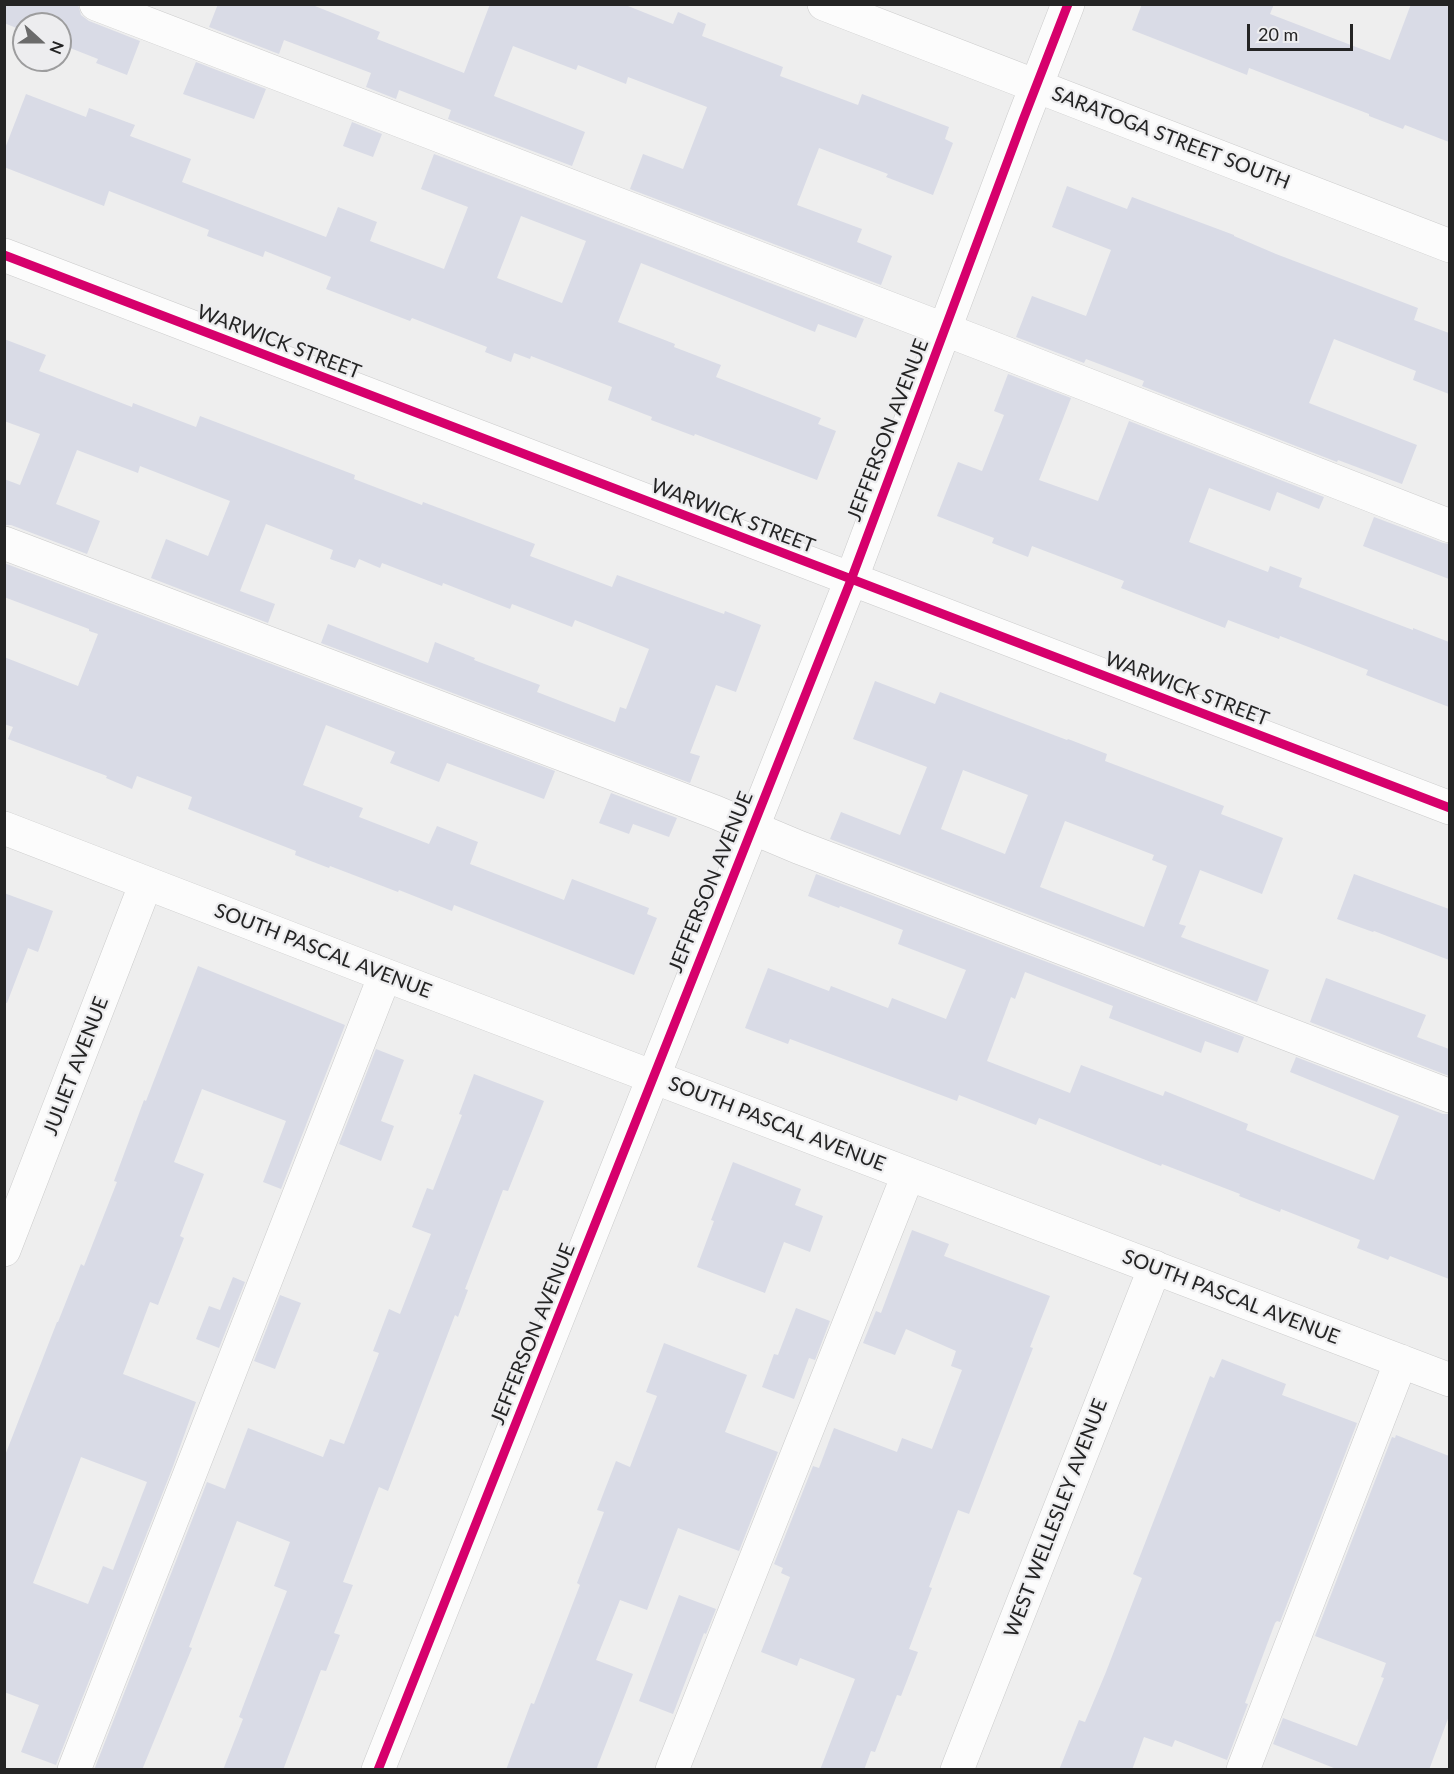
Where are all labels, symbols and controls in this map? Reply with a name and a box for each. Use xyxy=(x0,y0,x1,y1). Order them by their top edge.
north arrow xyxy=(12,12,72,72)
scale bar xyxy=(1250,12,1356,50)
text: 20 m xyxy=(1258,23,1298,45)
text: N xyxy=(46,39,68,57)
street label: SARATOGA STREET SOUTH xyxy=(1049,81,1293,195)
street label: WARWICK STREET xyxy=(194,300,364,384)
street label: JEFFERSON AVENUE xyxy=(842,336,934,524)
street label: WARWICK STREET xyxy=(648,474,818,558)
street label: WARWICK STREET xyxy=(1102,647,1272,731)
street label: JEFFERSON AVENUE xyxy=(664,788,758,976)
street label: SOUTH PASCAL AVENUE xyxy=(211,898,435,1004)
street label: JULIET AVENUE xyxy=(39,993,113,1139)
street label: SOUTH PASCAL AVENUE xyxy=(665,1071,889,1177)
street label: JEFFERSON AVENUE xyxy=(486,1240,580,1428)
street label: SOUTH PASCAL AVENUE xyxy=(1119,1244,1343,1350)
street label: WEST WELLESLEY AVENUE xyxy=(999,1395,1113,1641)

